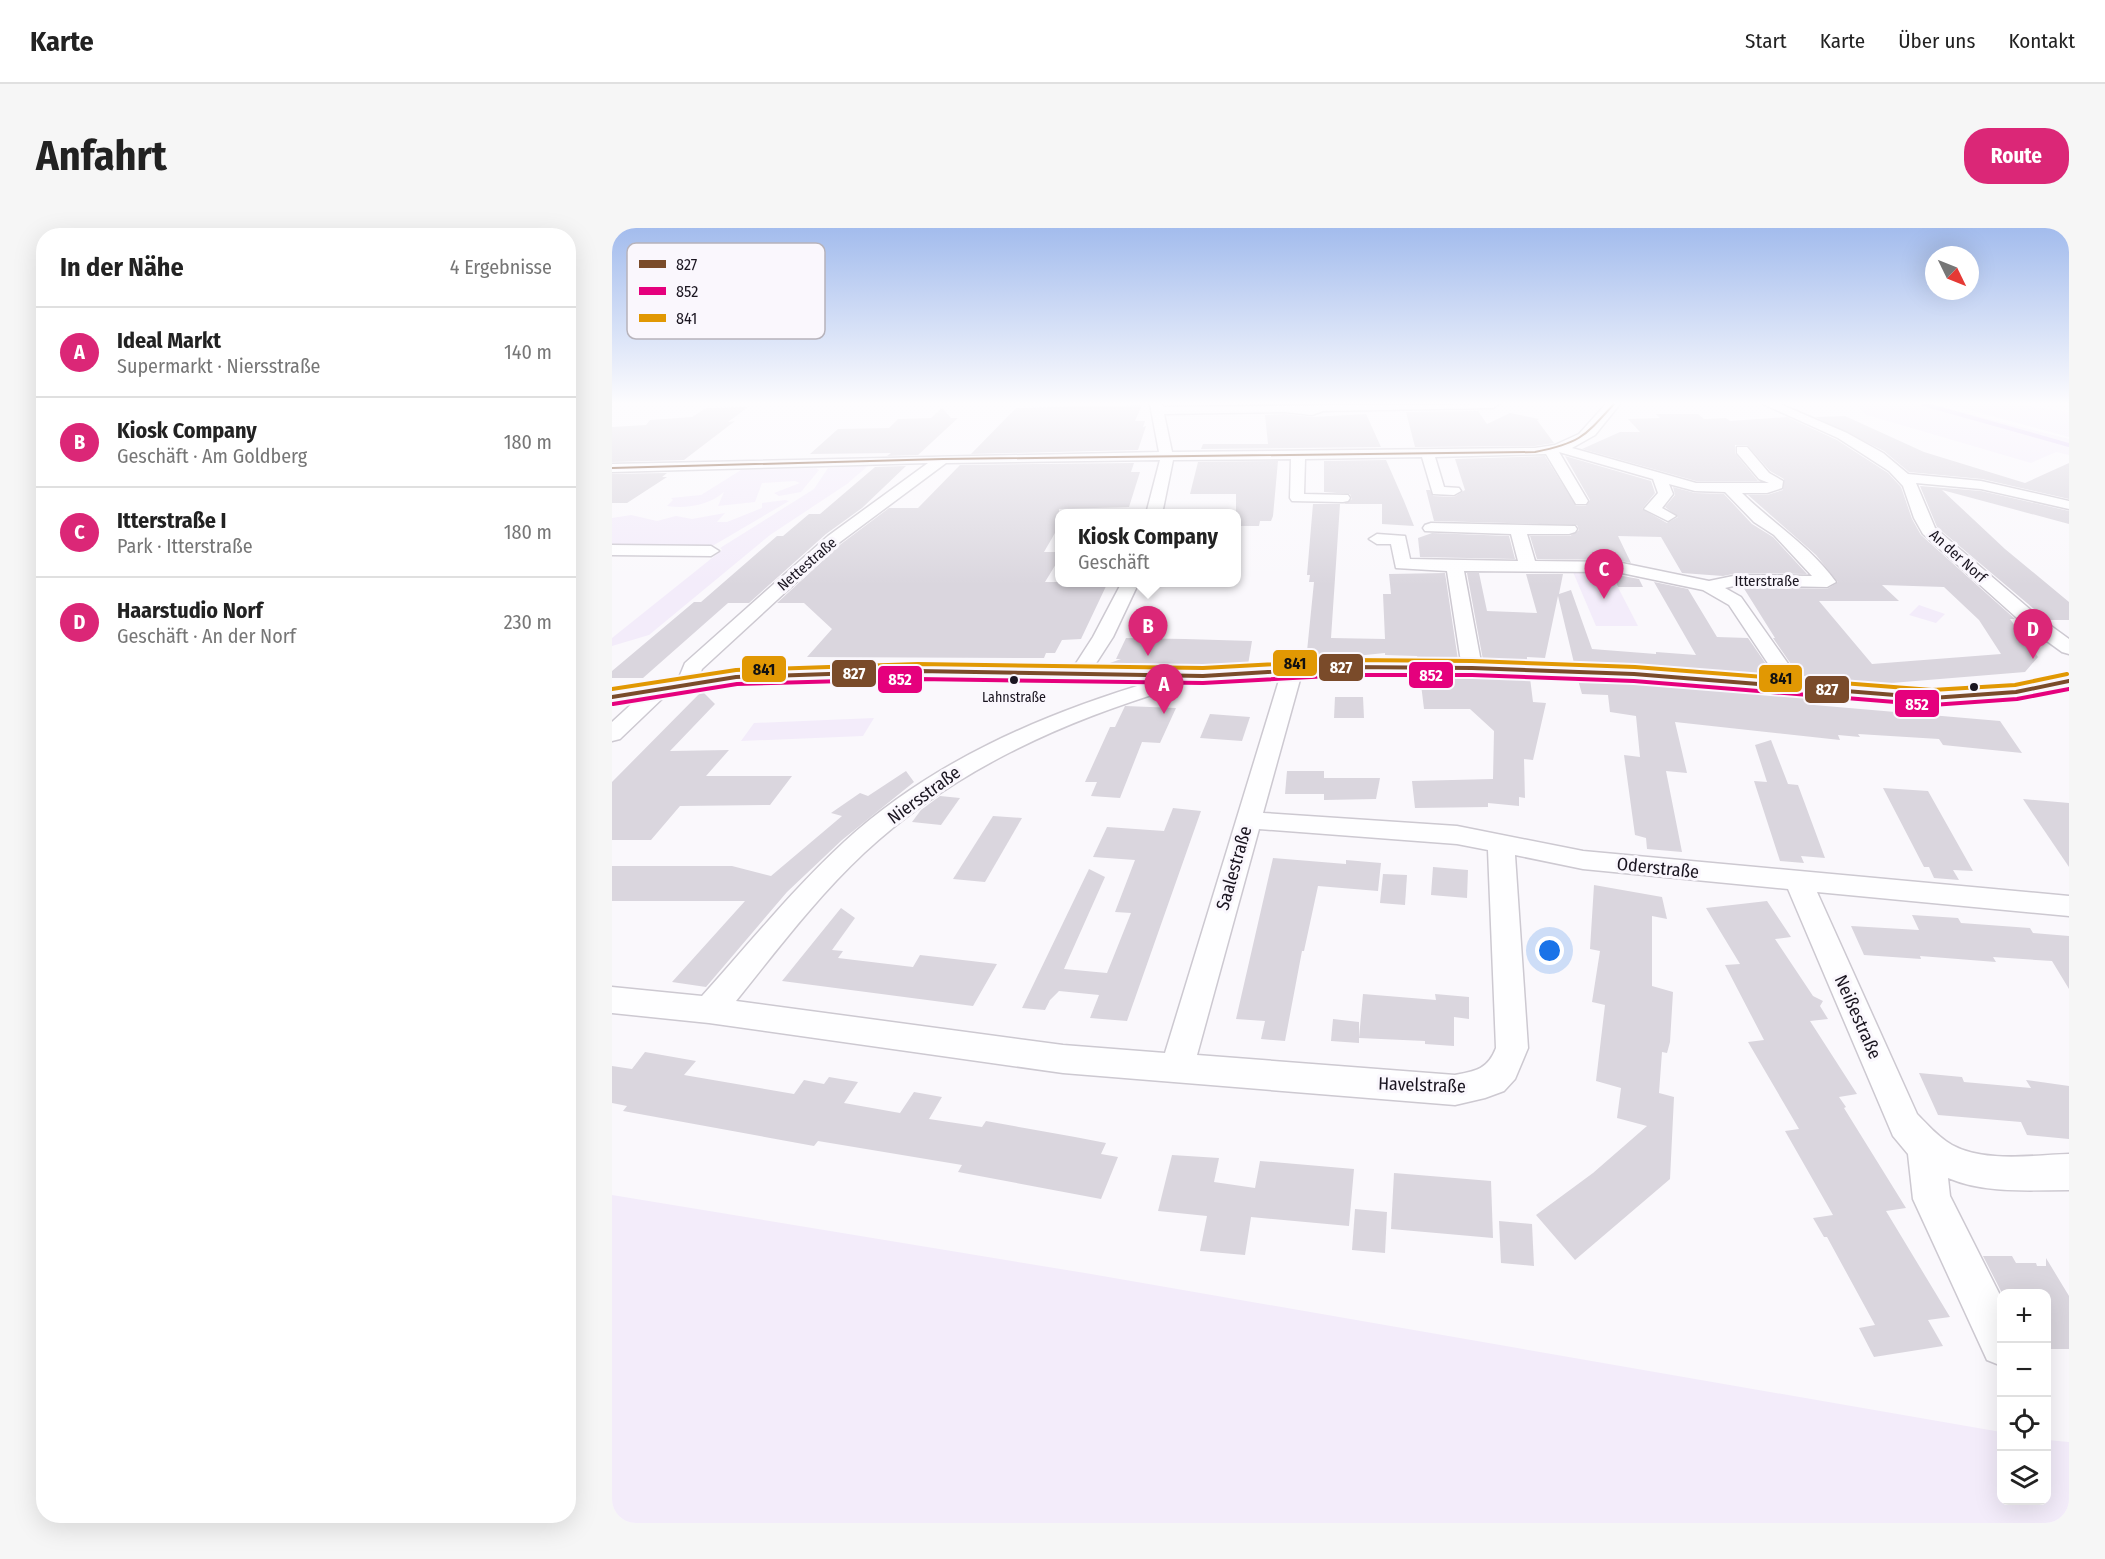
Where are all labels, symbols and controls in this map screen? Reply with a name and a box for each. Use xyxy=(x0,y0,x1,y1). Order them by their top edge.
text: Karte xyxy=(30,25,94,58)
text: Start xyxy=(1745,28,1787,54)
text: Karte xyxy=(1820,28,1865,54)
text: Über uns xyxy=(1898,28,1975,54)
text: Kontakt xyxy=(2008,28,2075,54)
button: Route xyxy=(1964,128,2069,184)
text: Anfahrt xyxy=(36,131,167,181)
legend xyxy=(627,243,825,339)
north arrow xyxy=(1925,246,1979,300)
text: In der Nähe xyxy=(60,252,184,283)
text: 4 Ergebnisse xyxy=(450,255,552,279)
text: 827 xyxy=(676,255,698,274)
text: 852 xyxy=(676,282,698,301)
text: 841 xyxy=(676,309,697,328)
text: Ideal Markt xyxy=(117,327,221,354)
text: A xyxy=(74,340,85,364)
text: 140 m xyxy=(504,340,552,364)
text: Supermarkt · Niersstraße xyxy=(117,354,320,378)
text: Kiosk Company xyxy=(117,417,257,444)
text: B xyxy=(74,430,85,454)
text: 180 m xyxy=(504,430,552,454)
text: Geschäft · Am Goldberg xyxy=(117,444,307,468)
text: Itterstraße I xyxy=(117,507,227,534)
popup xyxy=(1055,509,1241,587)
text: C xyxy=(74,520,85,544)
text: 180 m xyxy=(504,520,552,544)
text: Kiosk Company xyxy=(1078,523,1218,550)
street label: An der Norf xyxy=(1926,526,1991,587)
street label: Nettestraße xyxy=(774,533,840,595)
text: Park · Itterstraße xyxy=(117,534,253,558)
text: Geschäft xyxy=(1078,550,1150,574)
pin: C xyxy=(1584,550,1624,599)
street label: Itterstraße xyxy=(1735,572,1799,590)
text: Haarstudio Norf xyxy=(117,597,263,624)
pin: B xyxy=(1128,606,1168,656)
text: D xyxy=(74,610,85,634)
text: 230 m xyxy=(504,610,552,634)
pin: D xyxy=(2014,610,2052,659)
text: Geschäft · An der Norf xyxy=(117,624,296,648)
line badge: 841 xyxy=(1272,649,1318,677)
line badge: 827 xyxy=(1318,653,1364,682)
text: 841 xyxy=(1284,654,1306,673)
line badge: 841 xyxy=(741,655,787,683)
text: 827 xyxy=(1330,658,1352,677)
line badge: 827 xyxy=(831,659,877,688)
text: 841 xyxy=(753,660,775,679)
line badge: 852 xyxy=(1408,661,1454,689)
text: 827 xyxy=(843,664,865,683)
pin: A xyxy=(1144,664,1184,714)
line badge: 841 xyxy=(1758,664,1803,693)
line badge: 852 xyxy=(877,665,923,694)
text: 852 xyxy=(1419,666,1443,685)
text: 841 xyxy=(1770,669,1792,688)
text: 852 xyxy=(888,670,912,689)
marker: Lahnstraße xyxy=(1008,674,1020,686)
line badge: 827 xyxy=(1804,675,1850,704)
text: 827 xyxy=(1816,680,1838,699)
unlabelled marker xyxy=(1968,681,1980,693)
place label: Lahnstraße xyxy=(982,689,1046,706)
line badge: 852 xyxy=(1894,689,1940,718)
text: 852 xyxy=(1905,695,1929,714)
street label: Niersstraße xyxy=(883,761,965,829)
street label: Saalestraße xyxy=(1212,823,1257,913)
street label: Oderstraße xyxy=(1616,853,1700,883)
your location xyxy=(1535,936,1564,965)
street label: Neißestraße xyxy=(1830,972,1886,1062)
street label: Havelstraße xyxy=(1378,1072,1466,1098)
map controls xyxy=(1997,1289,2051,1505)
button: + xyxy=(1997,1289,2051,1343)
button: − xyxy=(1997,1343,2051,1397)
button: locate xyxy=(1997,1397,2051,1451)
button: layers xyxy=(1997,1451,2051,1505)

